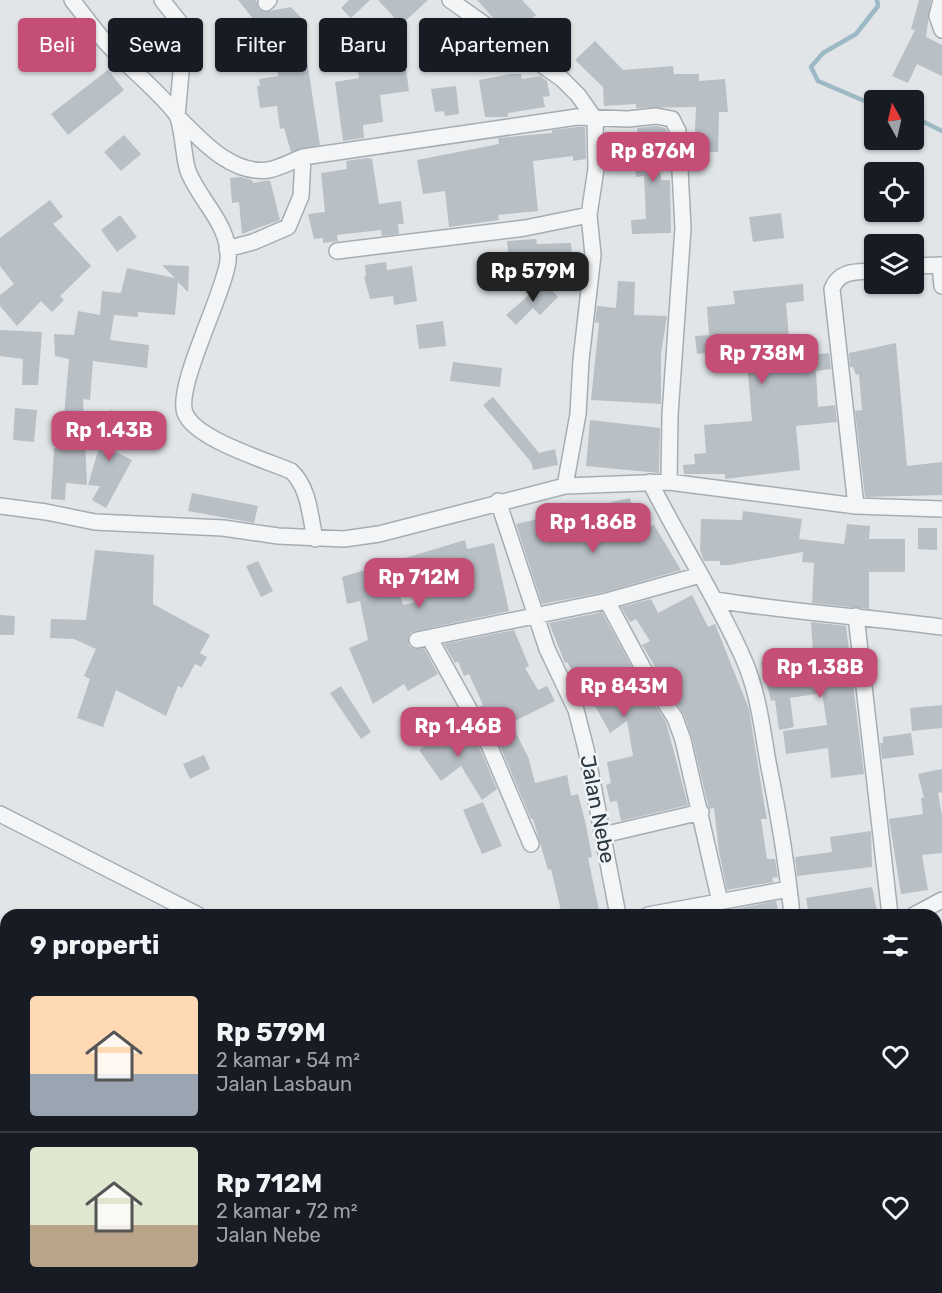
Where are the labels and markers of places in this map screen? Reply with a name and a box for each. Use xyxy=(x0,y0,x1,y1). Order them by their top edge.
pin: Rp 876M xyxy=(598,132,708,183)
pin: Rp 579M xyxy=(478,252,588,303)
pin: Rp 738M xyxy=(707,334,817,385)
pin: Rp 1.43B xyxy=(47,411,171,462)
pin: Rp 1.86B xyxy=(531,503,655,554)
pin: Rp 712M xyxy=(364,558,474,609)
pin: Rp 1.38B xyxy=(758,648,882,699)
pin: Rp 843M xyxy=(569,667,679,718)
pin: Rp 1.46B xyxy=(396,707,520,758)

